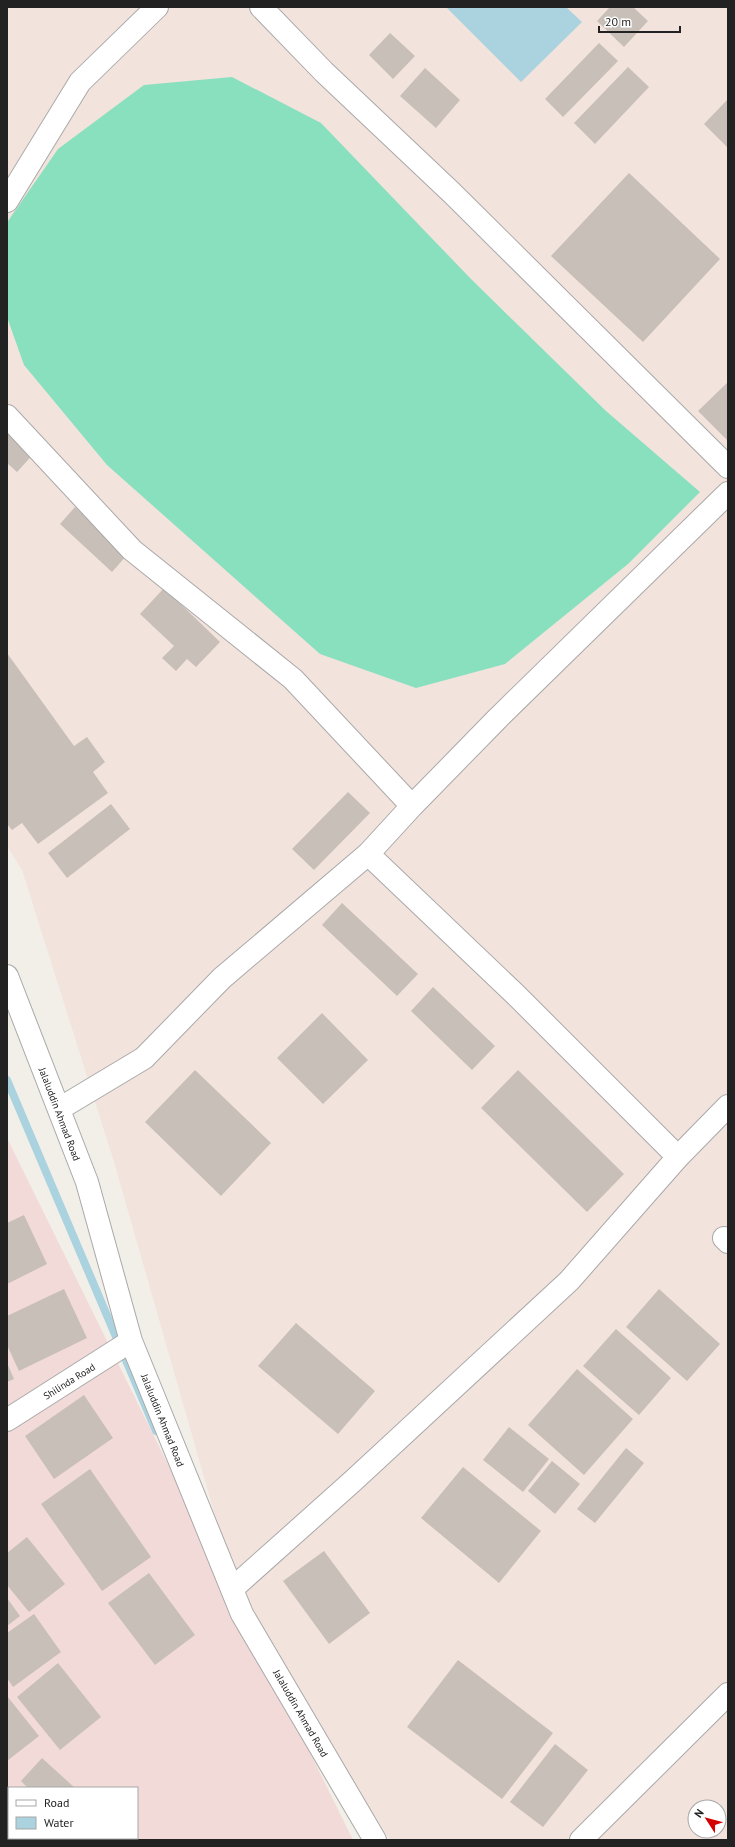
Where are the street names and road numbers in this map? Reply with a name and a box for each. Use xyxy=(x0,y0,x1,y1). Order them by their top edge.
street label: Jalaluddin Ahmad Road xyxy=(35,1065,83,1163)
street label: Shilinda Road xyxy=(41,1360,98,1402)
street label: Jalaluddin Ahmad Road xyxy=(138,1371,187,1468)
street label: Jalaluddin Ahmad Road xyxy=(270,1666,331,1759)

